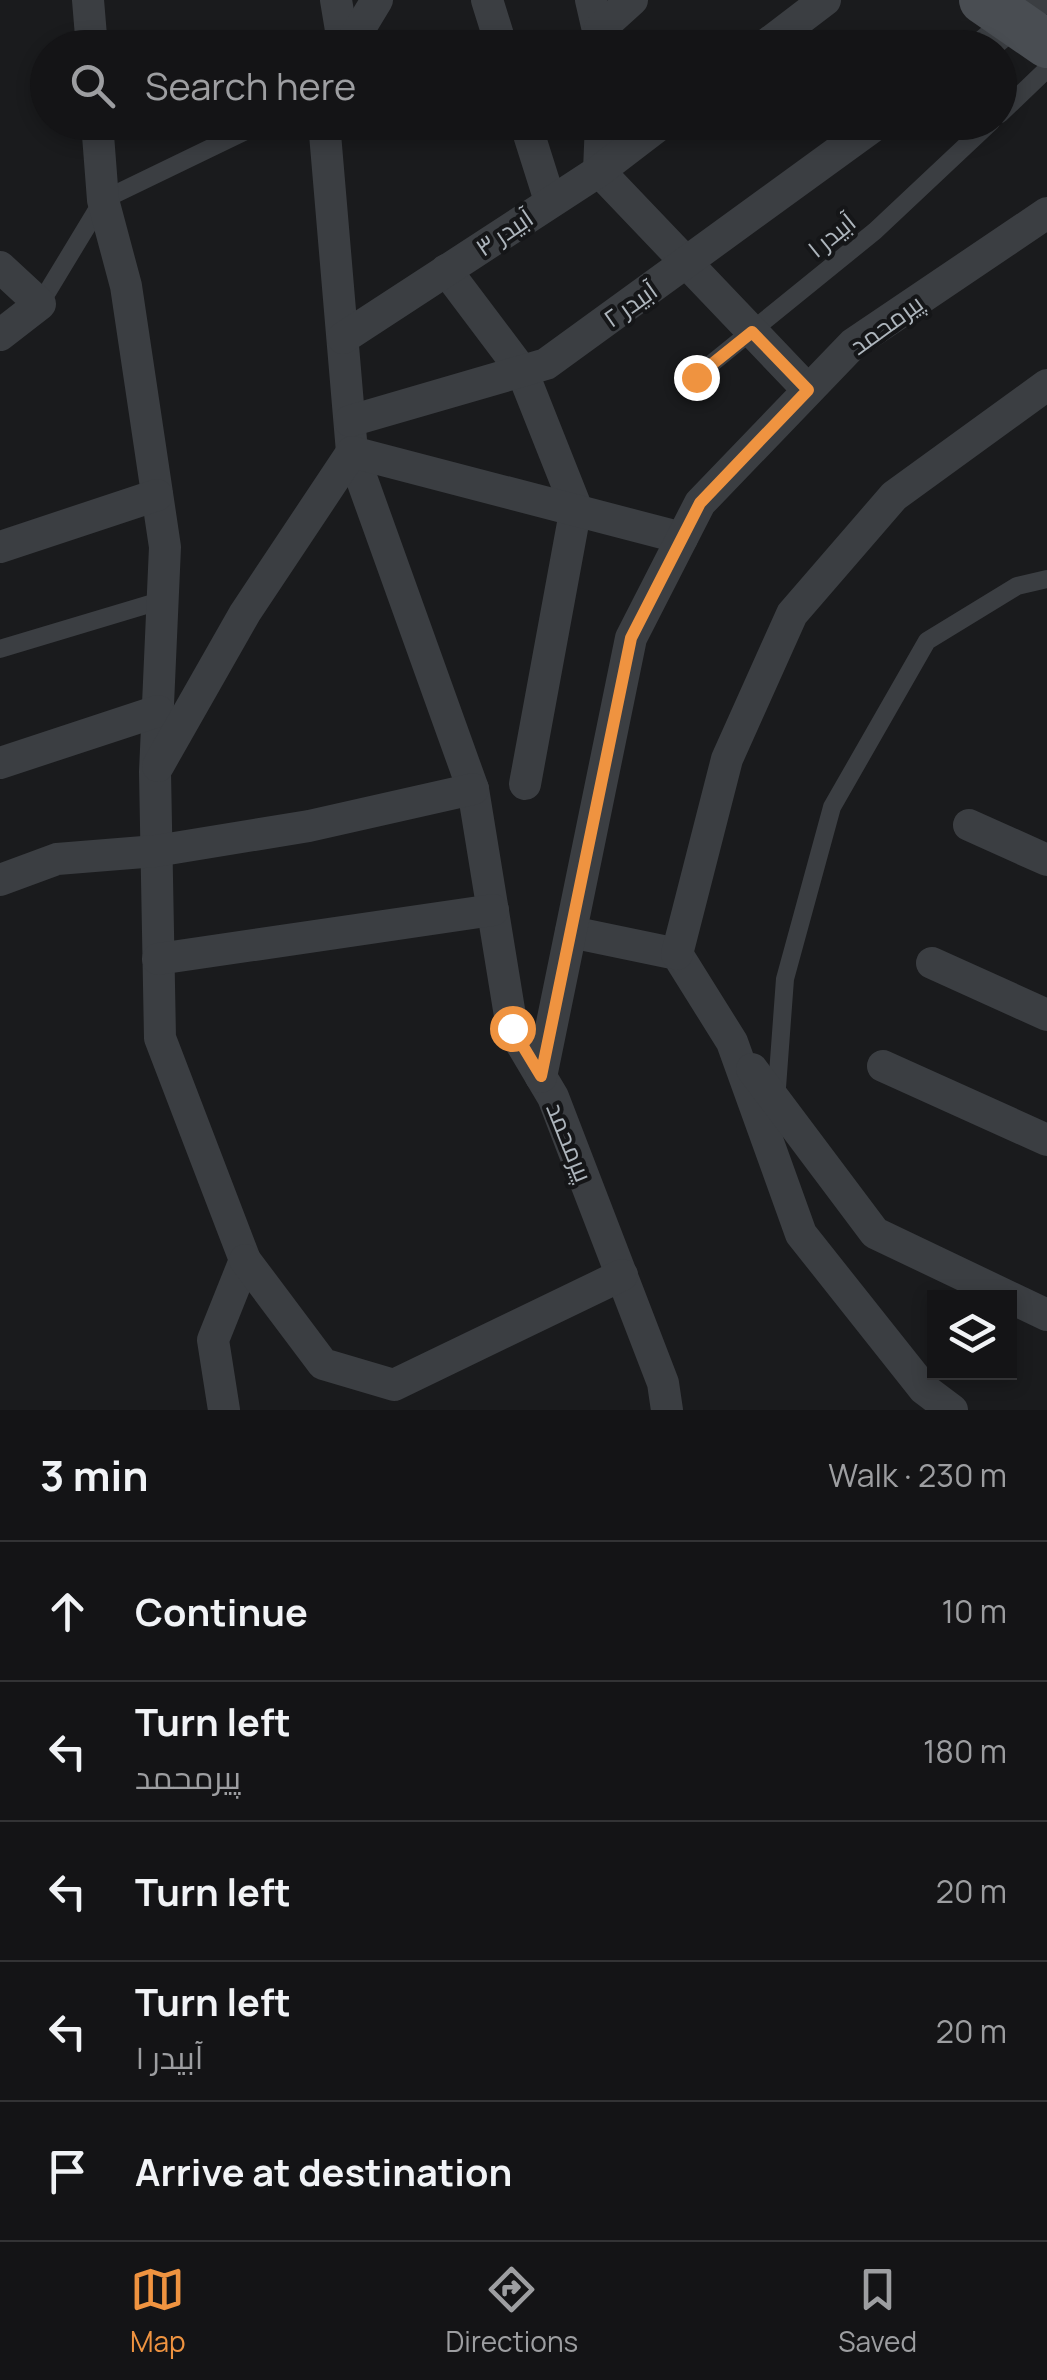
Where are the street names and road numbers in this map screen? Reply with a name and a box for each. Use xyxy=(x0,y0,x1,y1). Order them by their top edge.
street label: آبیدر ۳ xyxy=(468,200,540,264)
street label: آبیدر ۱ xyxy=(799,204,863,265)
street label: آبیدر ۲ xyxy=(596,273,664,335)
street label: پیرمحمد xyxy=(842,285,930,363)
street label: پیرمحمد xyxy=(538,1097,602,1187)

